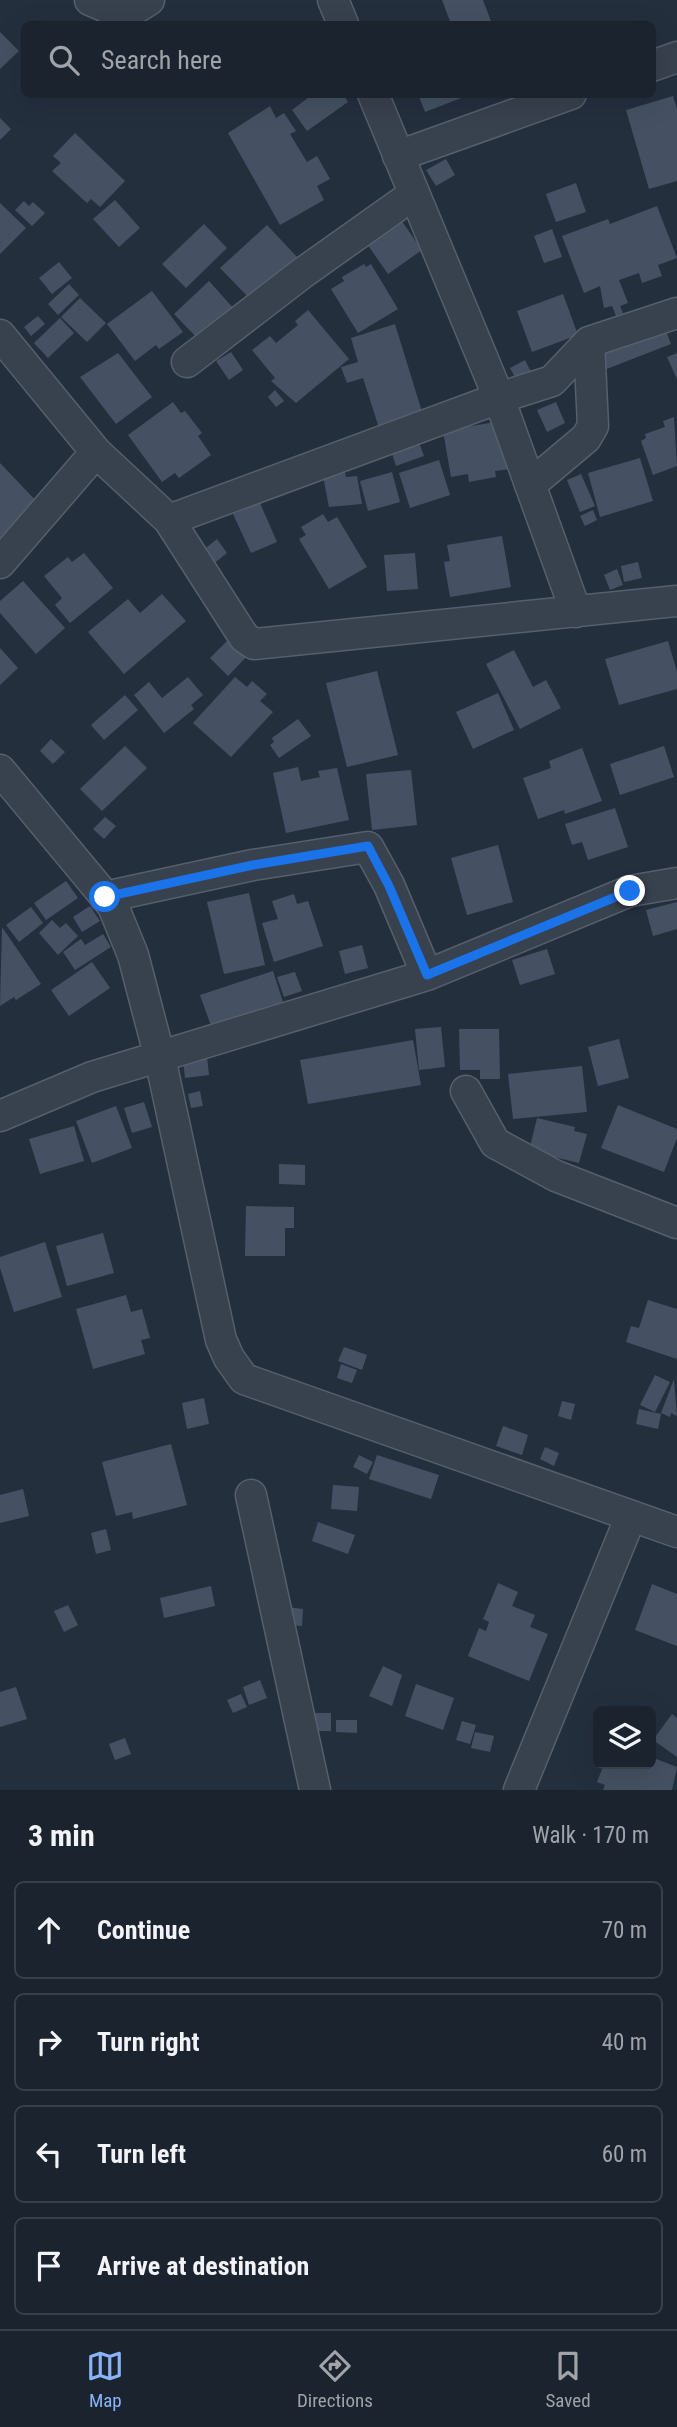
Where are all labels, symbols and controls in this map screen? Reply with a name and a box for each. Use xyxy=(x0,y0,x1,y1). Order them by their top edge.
search box xyxy=(21,21,656,98)
icon: search xyxy=(45,41,83,79)
text: Search here xyxy=(101,45,222,75)
route end xyxy=(614,875,645,906)
route start xyxy=(89,881,120,912)
map controls xyxy=(593,1706,656,1769)
button: layers xyxy=(593,1706,656,1769)
text: 3 min xyxy=(28,1818,95,1853)
text: Walk · 170 m xyxy=(532,1822,649,1849)
icon: ahead xyxy=(30,1911,68,1949)
text: Continue xyxy=(97,1915,190,1945)
text: 70 m xyxy=(602,1917,647,1944)
icon: right xyxy=(30,2023,68,2061)
text: Turn right xyxy=(97,2027,199,2057)
text: 40 m xyxy=(602,2029,647,2056)
icon: left xyxy=(30,2135,68,2173)
text: Turn left xyxy=(97,2139,186,2169)
text: 60 m xyxy=(602,2141,647,2168)
icon: arrive xyxy=(30,2247,68,2285)
text: Arrive at destination xyxy=(97,2251,309,2281)
tab: Map xyxy=(86,2347,124,2412)
tab: Directions xyxy=(297,2347,373,2412)
tab: Saved xyxy=(545,2347,591,2412)

